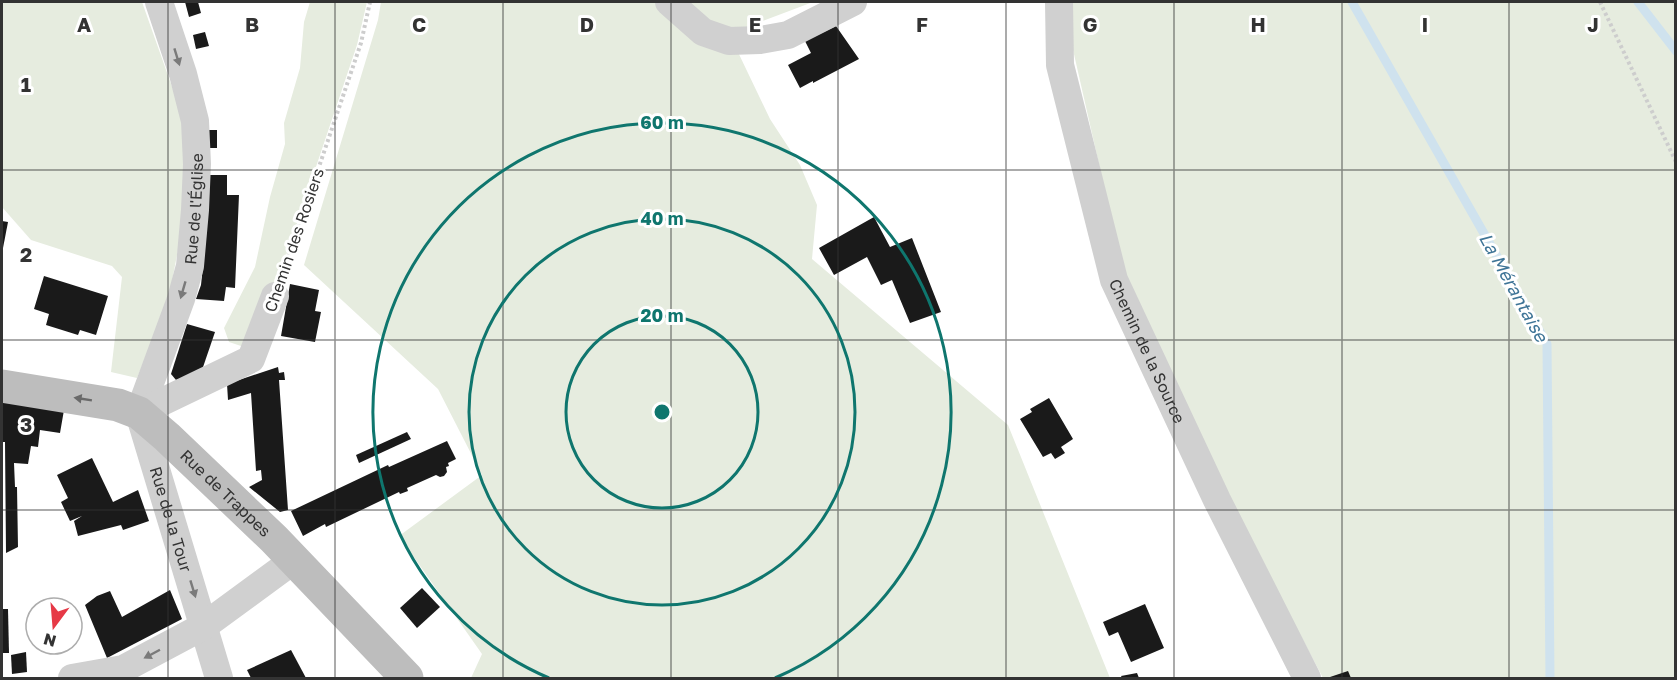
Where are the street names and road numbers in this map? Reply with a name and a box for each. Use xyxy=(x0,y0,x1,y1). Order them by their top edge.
street label: Rue de l'Église xyxy=(180,153,207,265)
street label: Chemin des Rosiers xyxy=(260,165,328,315)
street label: Chemin de la Source xyxy=(1105,275,1190,426)
street label: Rue de Trappes xyxy=(176,445,275,541)
street label: Rue de la Tour xyxy=(146,464,196,574)

